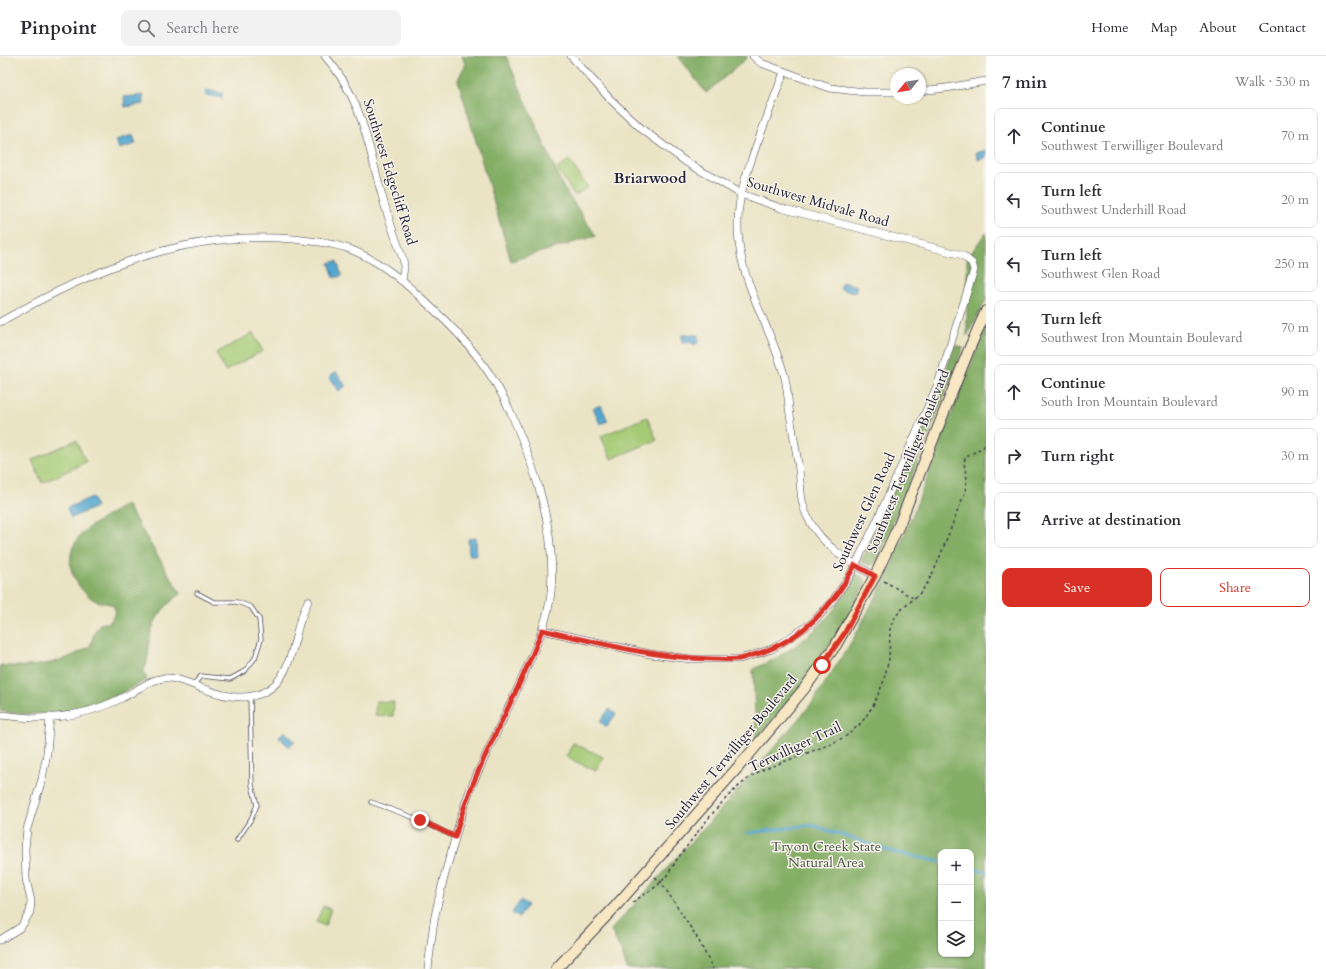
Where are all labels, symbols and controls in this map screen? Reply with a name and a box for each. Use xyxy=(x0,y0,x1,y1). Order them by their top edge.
search box xyxy=(121,10,401,46)
text: Pinpoint xyxy=(20,15,97,41)
icon: search xyxy=(135,17,157,39)
text: Search here xyxy=(167,18,239,38)
text: Home xyxy=(1091,18,1129,37)
text: Map xyxy=(1151,18,1177,37)
text: About xyxy=(1199,18,1236,37)
text: Contact xyxy=(1258,18,1306,37)
north arrow xyxy=(890,68,926,104)
text: 7 min xyxy=(1002,71,1047,94)
text: Walk · 530 m xyxy=(1235,73,1310,91)
street label: Southwest Edgecliff Road xyxy=(359,97,421,248)
text: Continue xyxy=(1041,117,1106,137)
icon: ahead xyxy=(1003,125,1025,147)
text: 70 m xyxy=(1281,127,1309,145)
text: Southwest Terwilliger Boulevard xyxy=(1041,137,1223,155)
district label: Briarwood xyxy=(614,168,687,188)
street label: Southwest Midvale Road xyxy=(745,173,892,232)
text: Turn left xyxy=(1041,181,1102,201)
icon: left xyxy=(1003,189,1025,211)
text: 20 m xyxy=(1281,191,1309,209)
text: Southwest Underhill Road xyxy=(1041,201,1186,219)
text: Turn left xyxy=(1041,245,1102,265)
icon: left xyxy=(1003,253,1025,275)
text: 250 m xyxy=(1275,255,1309,273)
text: Southwest Glen Road xyxy=(1041,265,1160,283)
text: Turn left xyxy=(1041,309,1102,329)
icon: left xyxy=(1003,317,1025,339)
text: 70 m xyxy=(1281,319,1309,337)
text: Southwest Iron Mountain Boulevard xyxy=(1041,329,1242,347)
street label: Southwest Terwilliger Boulevard xyxy=(862,366,954,556)
text: Continue xyxy=(1041,373,1106,393)
icon: ahead xyxy=(1003,381,1025,403)
text: 90 m xyxy=(1281,383,1309,401)
text: South Iron Mountain Boulevard xyxy=(1041,393,1218,411)
icon: right xyxy=(1003,445,1025,467)
text: Turn right xyxy=(1041,446,1114,466)
text: 30 m xyxy=(1281,447,1309,465)
street label: Southwest Glen Road xyxy=(828,449,900,574)
icon: arrive xyxy=(1003,509,1025,531)
text: Arrive at destination xyxy=(1041,510,1181,530)
button: Save xyxy=(1002,568,1152,607)
button: Share xyxy=(1160,568,1310,607)
route start xyxy=(813,656,831,674)
street label: Southwest Terwilliger Boulevard xyxy=(661,670,802,833)
street label: Terwilliger Trail xyxy=(746,717,845,777)
route end xyxy=(411,811,429,829)
park label: Tryon Creek State Natural Area xyxy=(771,837,881,872)
map controls xyxy=(938,849,974,957)
button: + xyxy=(938,849,974,885)
button: − xyxy=(938,885,974,921)
button: layers xyxy=(938,921,974,957)

